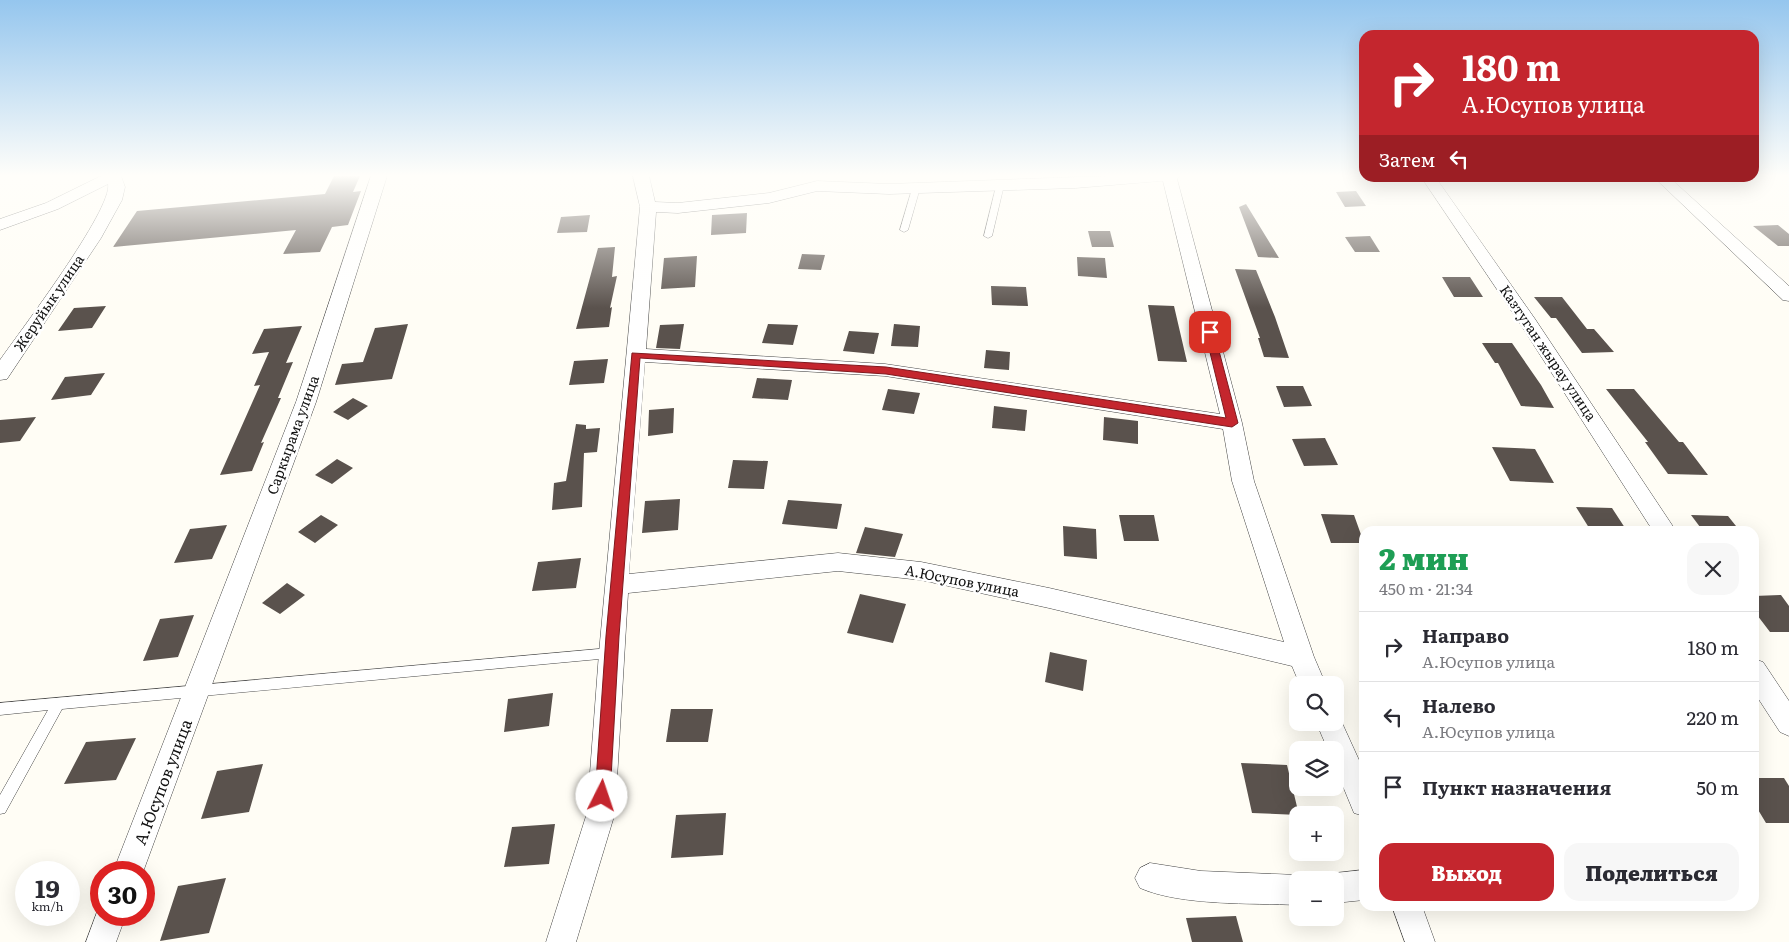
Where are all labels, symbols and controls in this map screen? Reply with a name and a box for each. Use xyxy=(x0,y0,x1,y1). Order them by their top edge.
text: 180 m xyxy=(1462,40,1561,92)
icon: right xyxy=(1379,50,1444,115)
text: А.Юсупов улица xyxy=(1462,87,1645,120)
text: Затем xyxy=(1379,145,1435,173)
icon: left xyxy=(1445,145,1473,173)
street label: Жеруйык улица xyxy=(8,250,88,355)
street label: Казтуган жырау улица xyxy=(1496,280,1602,425)
pin xyxy=(1189,311,1231,353)
icon: arrive xyxy=(1196,318,1224,346)
street label: Саркырама улица xyxy=(261,372,323,497)
text: 2 мин xyxy=(1379,535,1469,579)
button: close xyxy=(1687,543,1739,595)
street label: А.Юсупов улица xyxy=(903,559,1022,601)
text: 450 m · 21:34 xyxy=(1379,576,1473,600)
text: Направо xyxy=(1422,621,1509,649)
icon: right xyxy=(1379,633,1407,661)
text: 180 m xyxy=(1688,633,1739,661)
text: А.Юсупов улица xyxy=(1422,649,1555,673)
map controls xyxy=(1289,676,1344,926)
button: search xyxy=(1289,676,1344,731)
text: Налево xyxy=(1422,691,1496,719)
icon: left xyxy=(1379,703,1407,731)
text: 220 m xyxy=(1687,703,1739,731)
street label: А.Юсупов улица xyxy=(127,715,197,848)
text: А.Юсупов улица xyxy=(1422,719,1555,743)
button: layers xyxy=(1289,741,1344,796)
position arrow xyxy=(575,769,627,821)
icon: arrive xyxy=(1379,773,1407,801)
text: Пункт назначения xyxy=(1422,773,1611,801)
text: 50 m xyxy=(1696,773,1739,801)
button: + xyxy=(1289,806,1344,861)
button: Выход xyxy=(1379,843,1554,901)
button: Поделиться xyxy=(1564,843,1739,901)
speed limit sign: 30 xyxy=(90,861,155,926)
text: 19 xyxy=(35,869,60,906)
button: − xyxy=(1289,871,1344,926)
text: km/h xyxy=(32,897,63,915)

